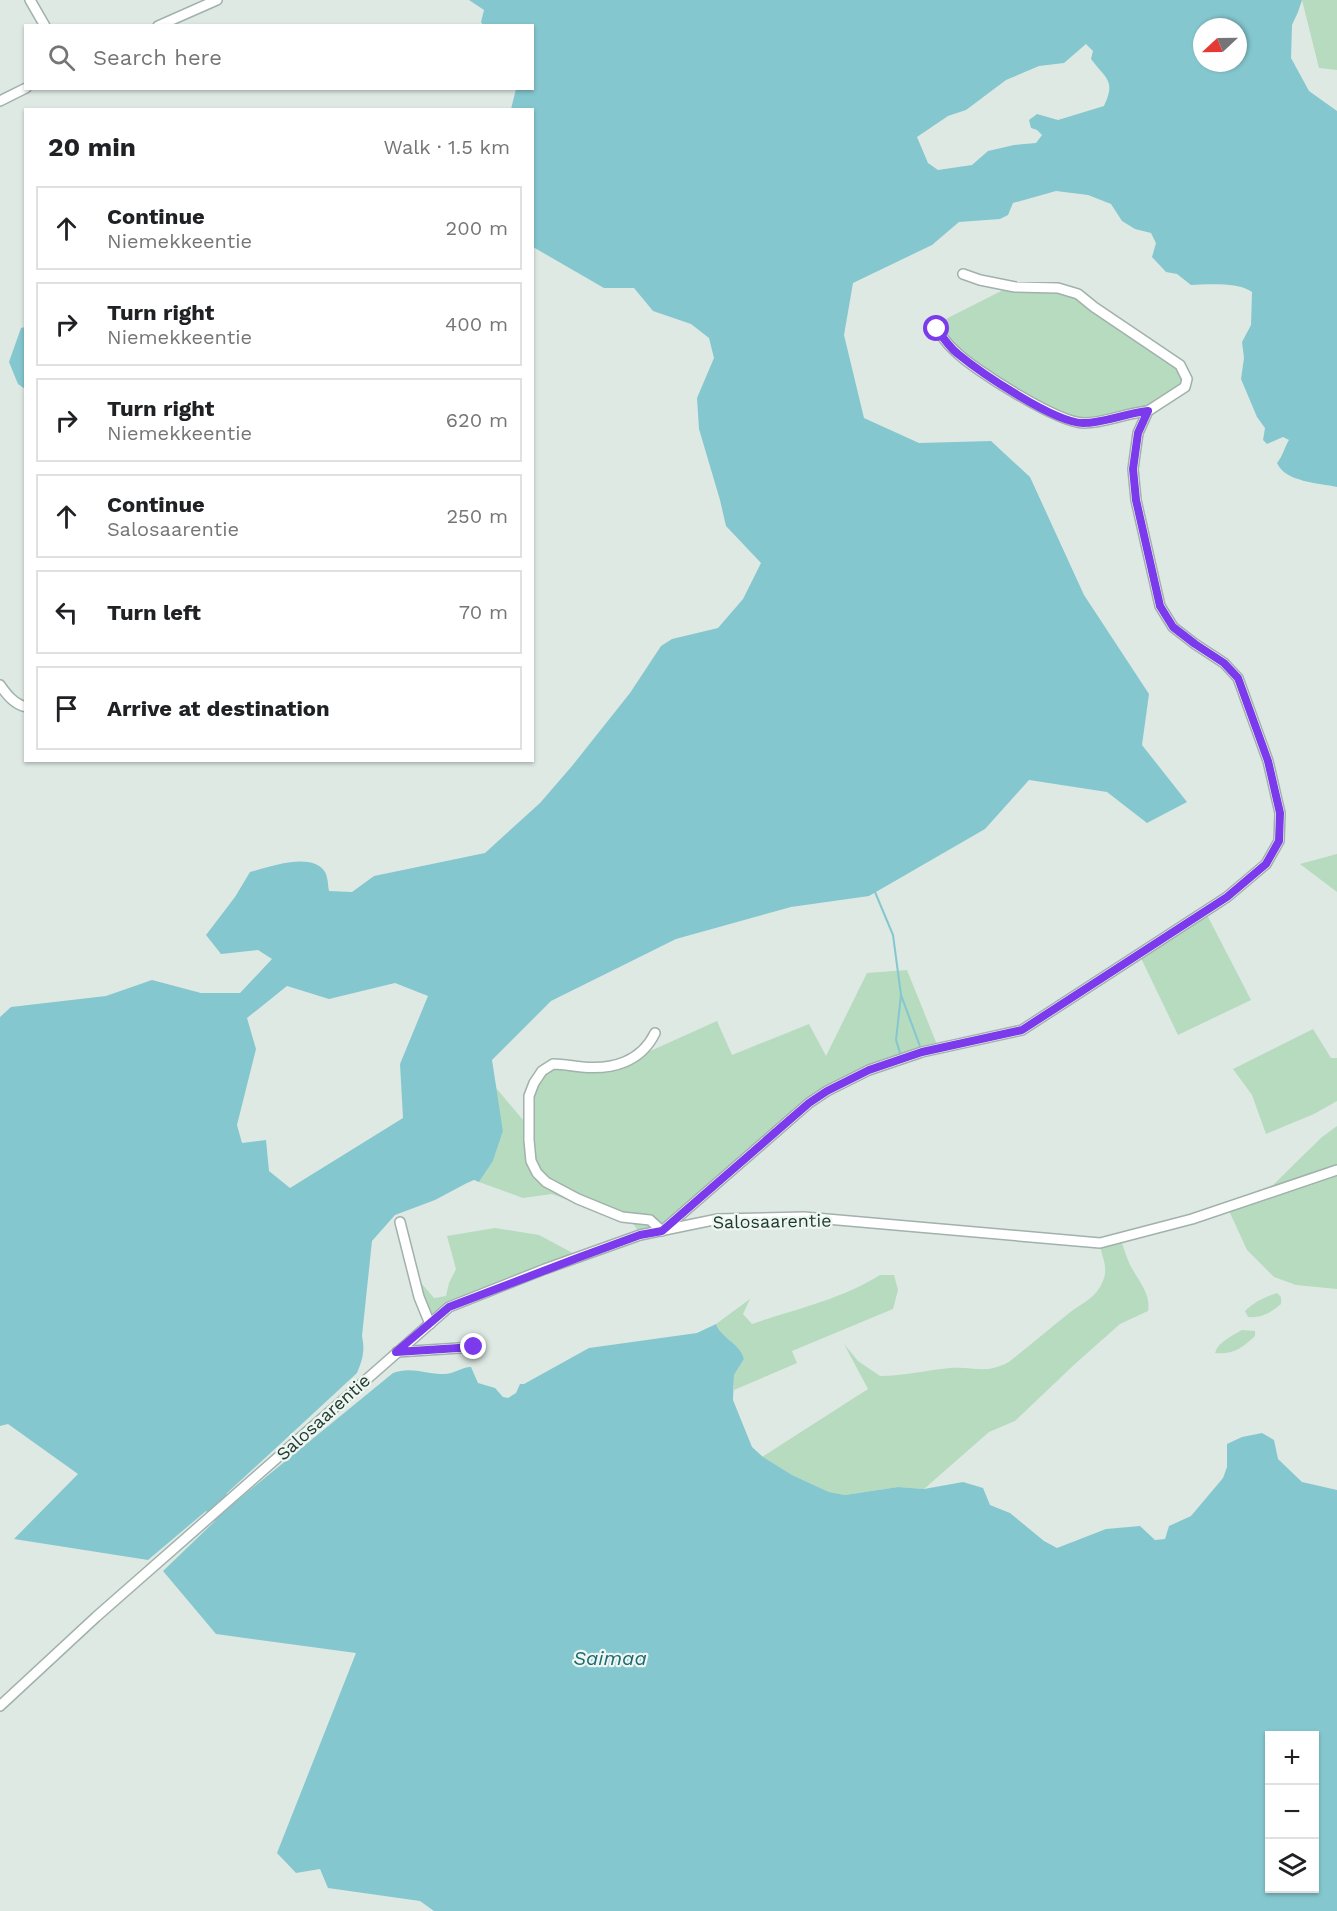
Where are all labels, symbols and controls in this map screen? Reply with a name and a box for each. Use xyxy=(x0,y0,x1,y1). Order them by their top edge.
north arrow xyxy=(1193,18,1247,72)
search box xyxy=(24,24,534,90)
icon: search xyxy=(45,41,78,74)
text: Search here xyxy=(93,45,222,70)
text: 20 min xyxy=(48,132,136,162)
text: Walk · 1.5 km xyxy=(384,135,510,159)
text: Continue xyxy=(107,204,205,229)
icon: ahead xyxy=(50,212,83,245)
text: 200 m xyxy=(446,216,508,240)
text: Niemekkeentie xyxy=(107,229,252,253)
text: Turn right xyxy=(107,300,214,325)
icon: right xyxy=(50,308,83,341)
text: 400 m xyxy=(445,312,508,336)
route start xyxy=(923,315,949,341)
text: Niemekkeentie xyxy=(107,325,252,349)
text: Turn right xyxy=(107,396,214,421)
icon: right xyxy=(50,404,83,437)
text: 620 m xyxy=(446,408,508,432)
text: Niemekkeentie xyxy=(107,421,252,445)
text: Continue xyxy=(107,492,205,517)
icon: ahead xyxy=(50,500,83,533)
text: 250 m xyxy=(446,504,508,528)
text: Salosaarentie xyxy=(107,517,239,541)
icon: left xyxy=(50,596,83,629)
text: Turn left xyxy=(107,600,201,625)
text: 70 m xyxy=(459,600,508,624)
icon: arrive xyxy=(50,692,83,725)
text: Arrive at destination xyxy=(107,696,330,721)
street label: Salosaarentie xyxy=(712,1209,832,1233)
route end xyxy=(460,1333,486,1359)
street label: Salosaarentie xyxy=(272,1369,374,1465)
water label: Saimaa xyxy=(573,1646,647,1670)
map controls xyxy=(1265,1731,1319,1893)
button: + xyxy=(1265,1731,1319,1785)
button: − xyxy=(1265,1785,1319,1839)
button: layers xyxy=(1265,1839,1319,1893)

